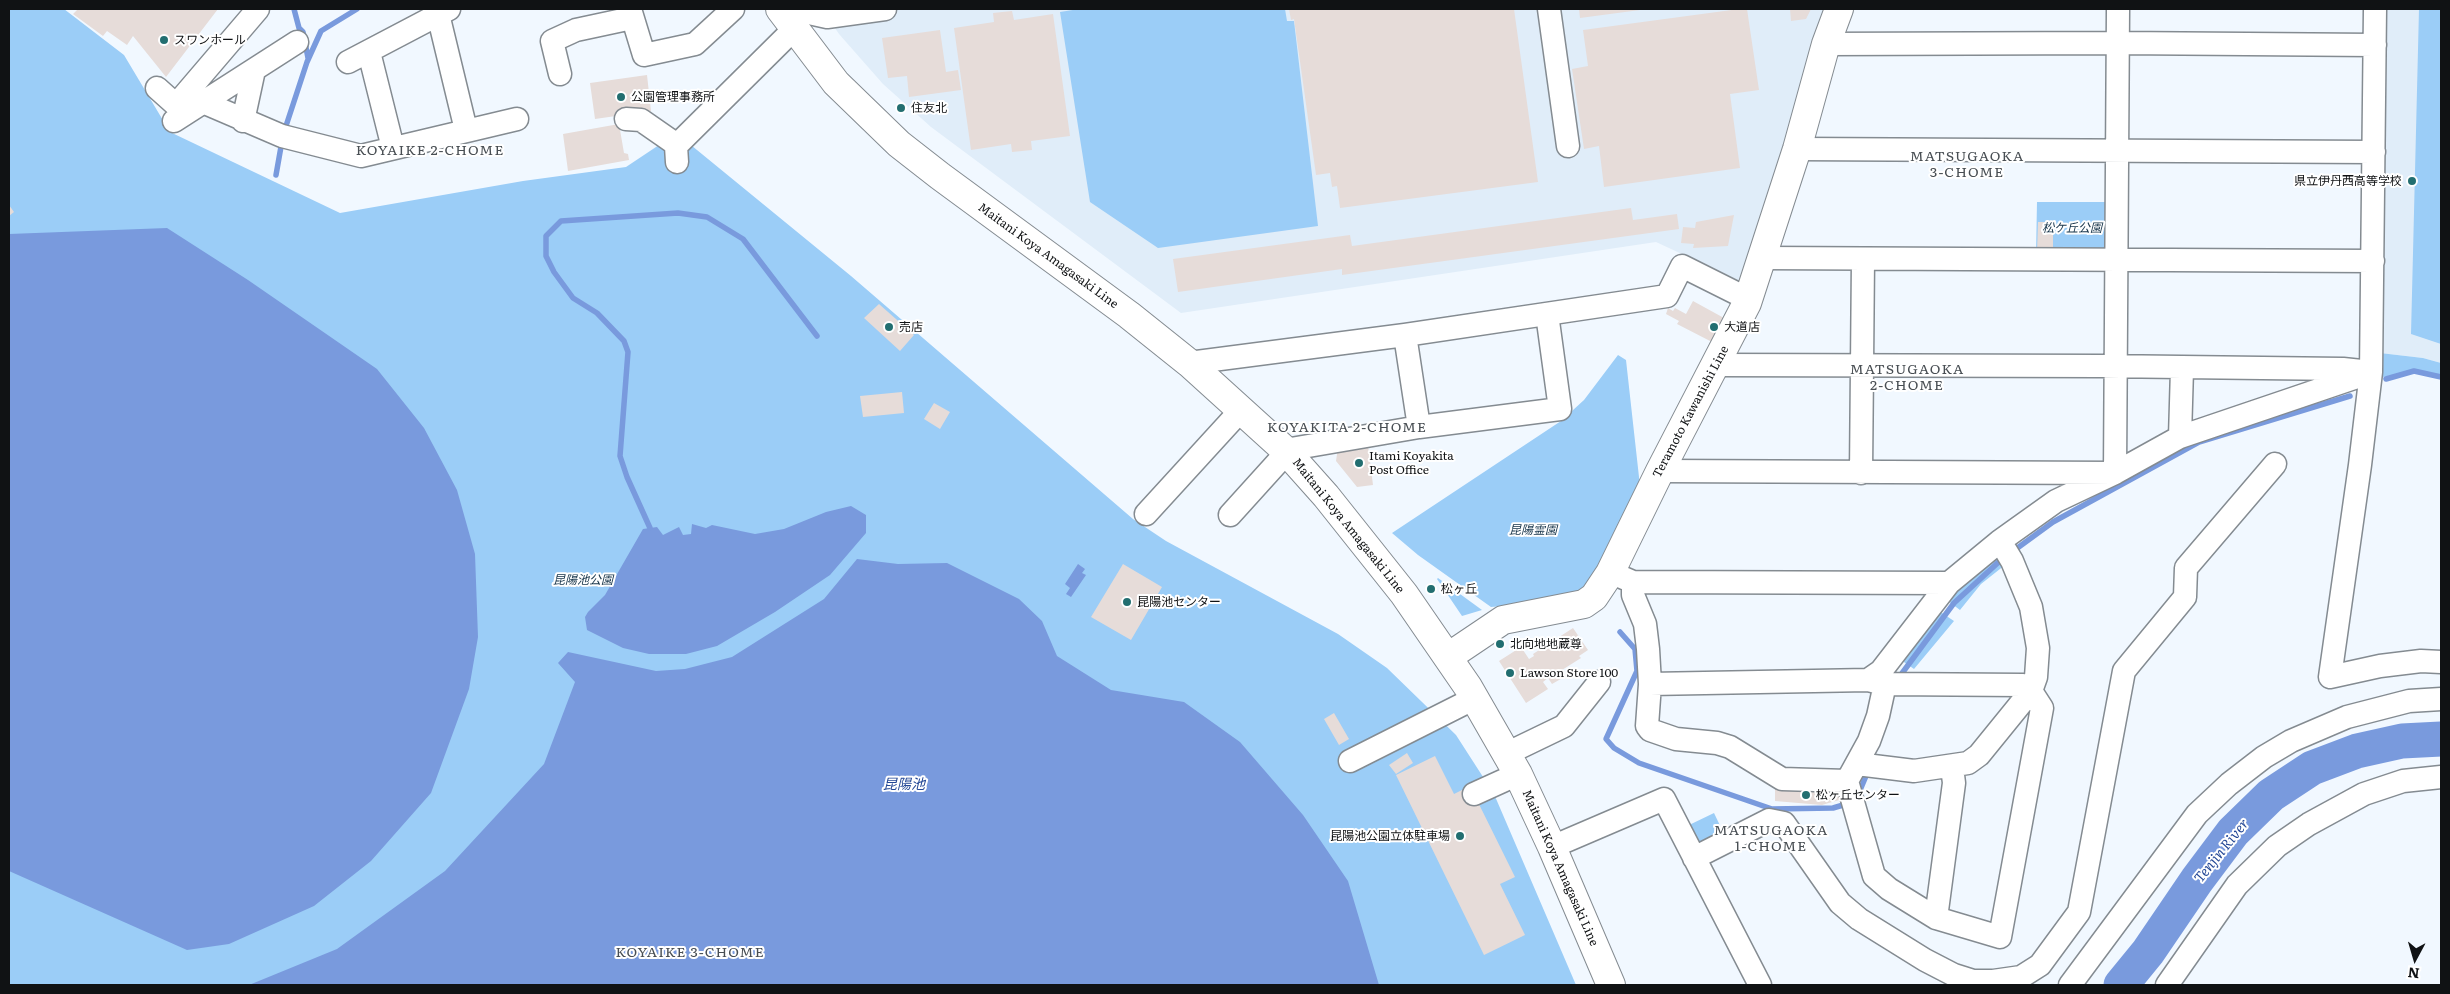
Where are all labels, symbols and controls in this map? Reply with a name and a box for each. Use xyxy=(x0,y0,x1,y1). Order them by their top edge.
place label: スワンホール xyxy=(174,33,246,47)
marker: スワンホール xyxy=(158,34,170,46)
place label: 公園管理事務所 xyxy=(631,90,715,104)
marker: 公園管理事務所 xyxy=(615,91,627,103)
place label: 住友北 xyxy=(911,101,947,115)
marker: 住友北 xyxy=(895,102,907,114)
district label: KOYAIKE 2-CHOME xyxy=(354,143,506,159)
district label: MATSUGAOKA 3-CHOME xyxy=(1908,149,2026,182)
place label: 県立伊丹西高等学校 xyxy=(2294,174,2402,188)
marker: 県立伊丹西高等学校 xyxy=(2406,175,2418,187)
street label: Maitani Koya Amagasaki Line xyxy=(975,200,1121,312)
park label: 松ケ丘公園 xyxy=(2042,221,2102,235)
place label: 売店 xyxy=(899,320,923,334)
place label: 大道店 xyxy=(1724,320,1760,334)
marker: 売店 xyxy=(883,321,895,333)
marker: 大道店 xyxy=(1708,321,1720,333)
street label: Teramoto Kawanishi Line xyxy=(1650,343,1732,481)
district label: MATSUGAOKA 2-CHOME xyxy=(1848,362,1966,394)
district label: KOYAKITA 2-CHOME xyxy=(1265,420,1429,436)
place label: Itami Koyakita Post Office xyxy=(1369,449,1454,477)
street label: Maitani Koya Amagasaki Line xyxy=(1289,456,1407,596)
marker: Itami Koyakita Post Office xyxy=(1353,457,1365,469)
park label: 昆陽霊園 xyxy=(1509,523,1557,537)
park label: 昆陽池公園 xyxy=(553,573,613,587)
place label: 松ヶ丘 xyxy=(1441,582,1477,596)
marker: 松ヶ丘 xyxy=(1425,583,1437,595)
place label: 昆陽池センター xyxy=(1137,595,1221,609)
marker: 昆陽池センター xyxy=(1121,596,1133,608)
place label: 北向地地蔵尊 xyxy=(1510,637,1582,651)
marker: 北向地地蔵尊 xyxy=(1494,638,1506,650)
place label: Lawson Store 100 xyxy=(1520,666,1618,680)
marker: Lawson Store 100 xyxy=(1504,667,1516,679)
water label: 昆陽池 xyxy=(883,777,925,793)
street label: Maitani Koya Amagasaki Line xyxy=(1519,788,1601,948)
place label: 松ヶ丘センター xyxy=(1816,788,1900,802)
marker: 松ヶ丘センター xyxy=(1800,789,1812,801)
water label: Tenjin River xyxy=(2191,816,2253,886)
district label: MATSUGAOKA 1-CHOME xyxy=(1712,823,1830,856)
place label: 昆陽池公園立体駐車場 xyxy=(1330,829,1450,843)
marker: 昆陽池公園立体駐車場 xyxy=(1454,830,1466,842)
north arrow xyxy=(2390,934,2440,984)
district label: KOYAIKE 3-CHOME xyxy=(614,945,766,961)
text: N xyxy=(2407,963,2420,984)

